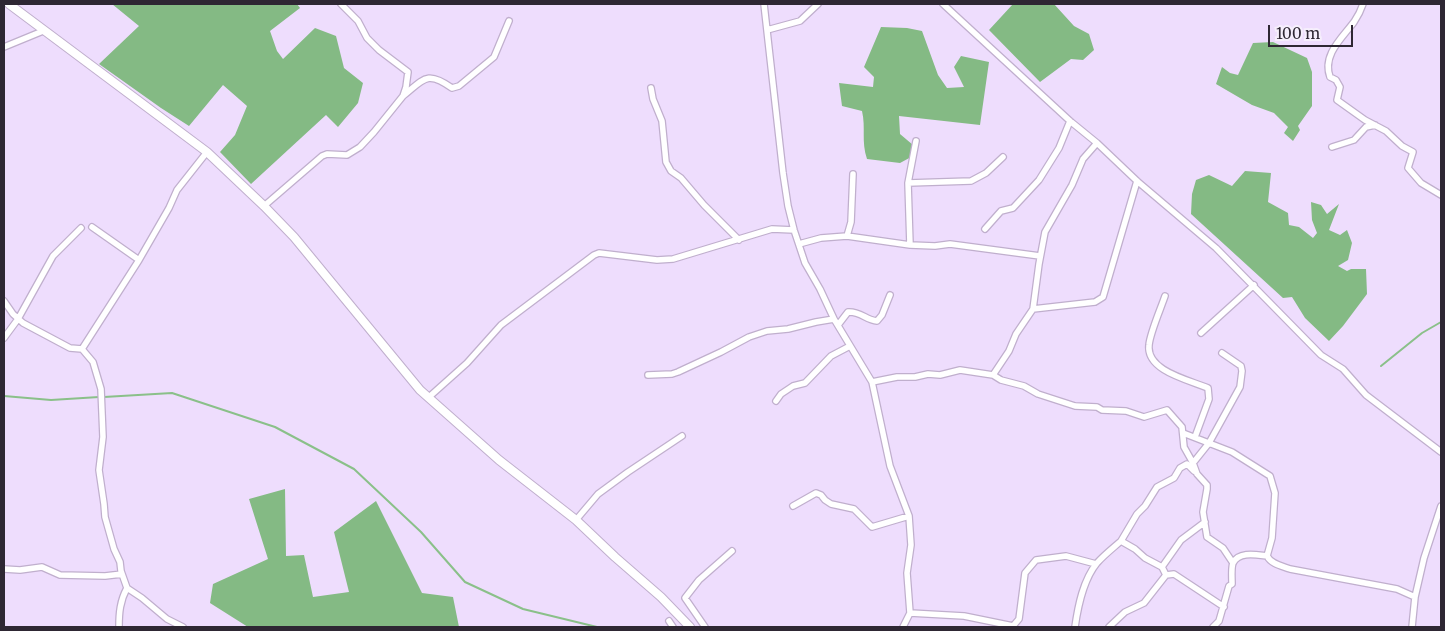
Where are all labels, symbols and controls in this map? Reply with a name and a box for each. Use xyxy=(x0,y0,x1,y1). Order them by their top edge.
scale bar xyxy=(1270,15,1355,47)
text: 100 m xyxy=(1276,24,1320,43)

